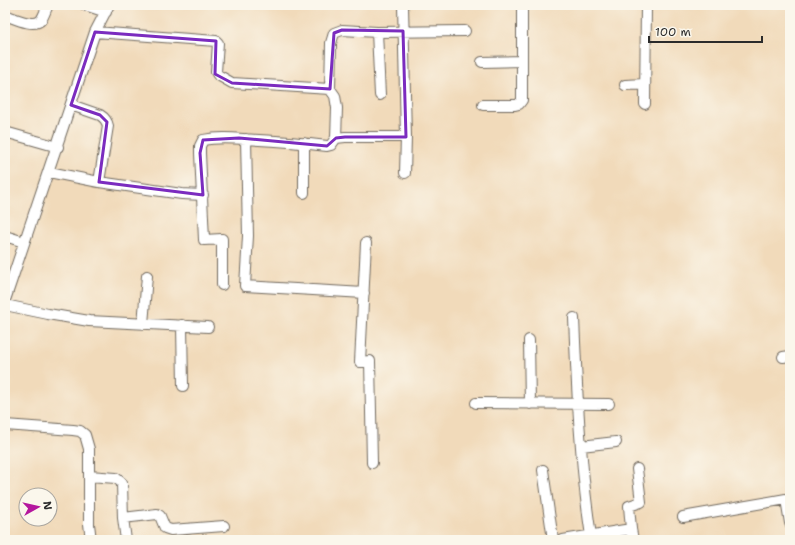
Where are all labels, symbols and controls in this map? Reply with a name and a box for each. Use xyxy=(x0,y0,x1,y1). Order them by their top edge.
scale bar xyxy=(649,18,762,44)
text: 100 m xyxy=(655,24,691,40)
north arrow xyxy=(18,487,58,527)
text: N xyxy=(39,500,55,511)

